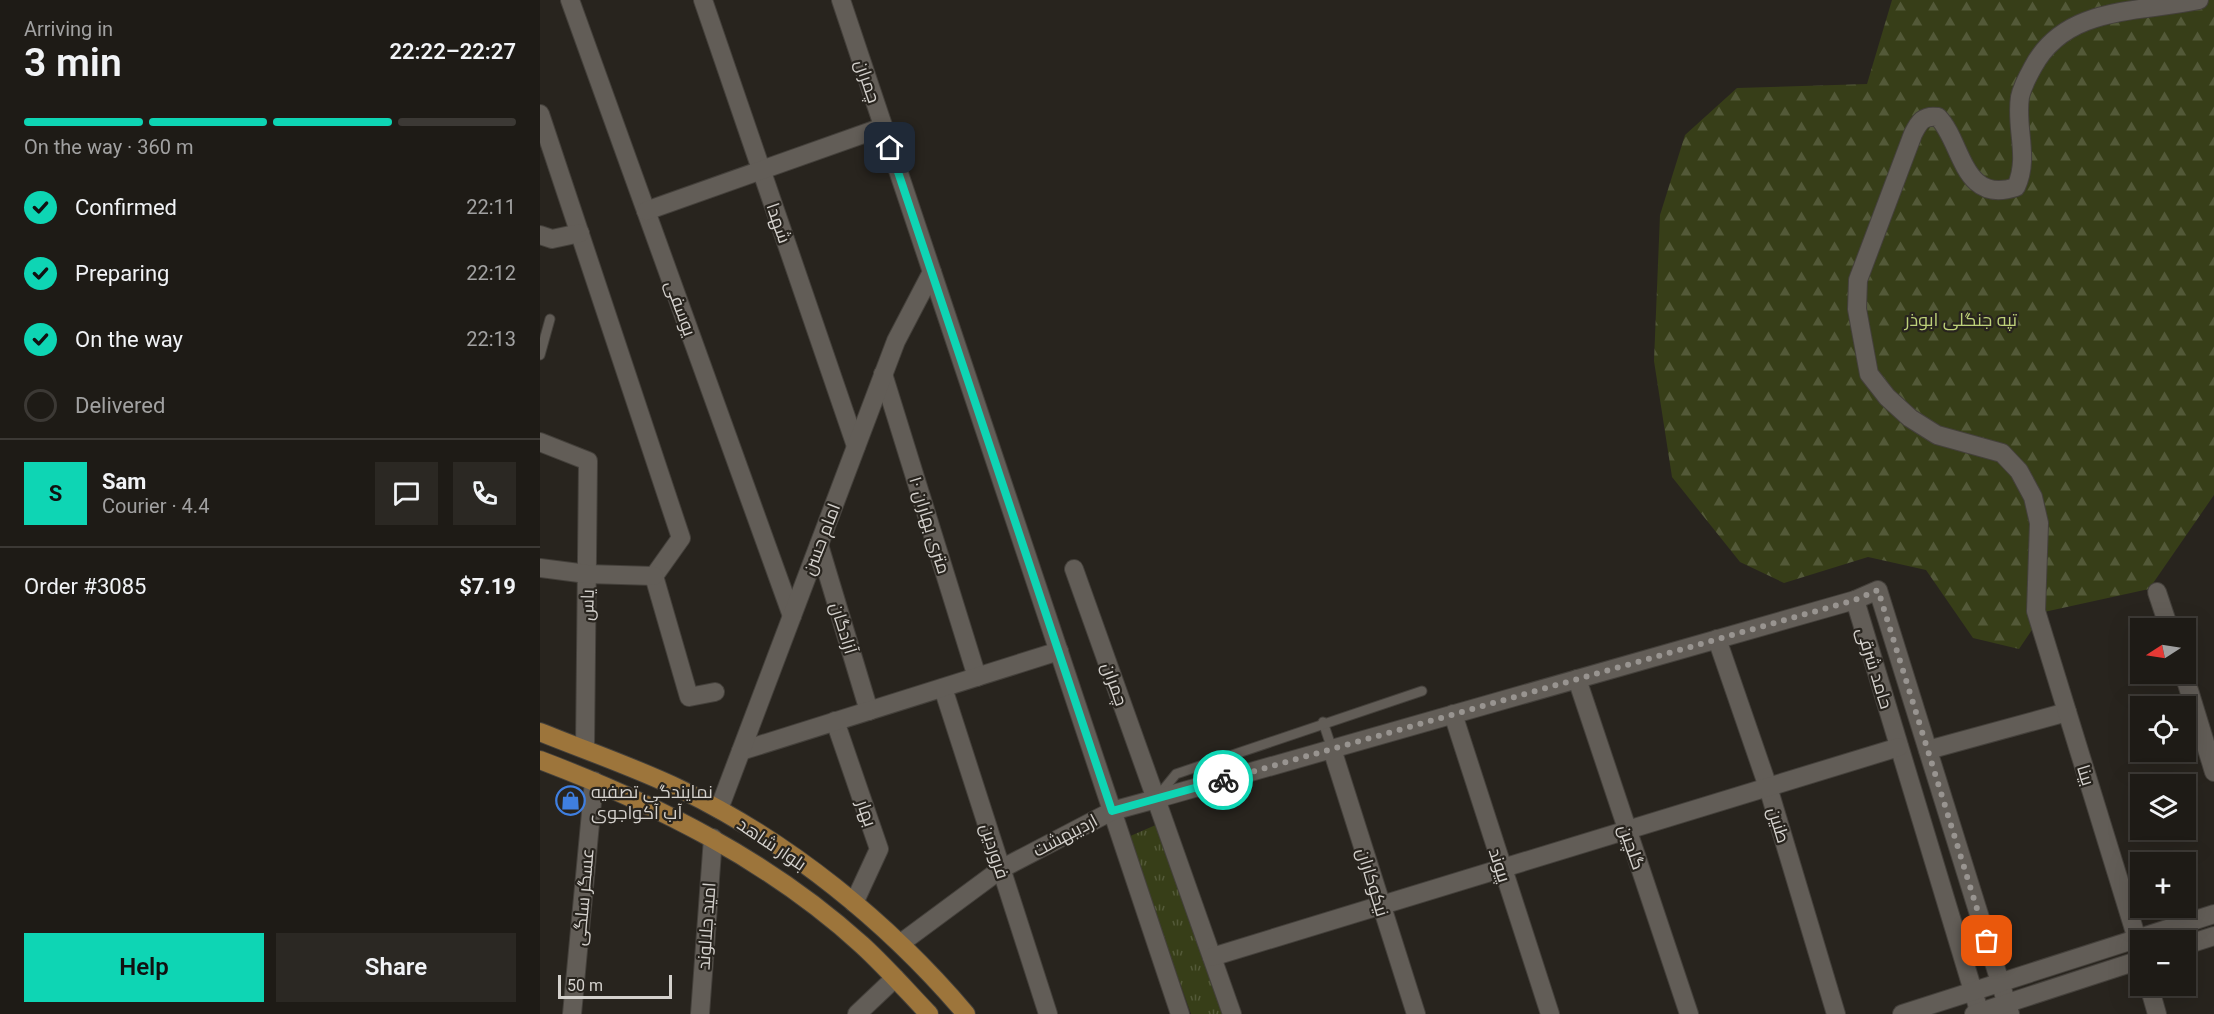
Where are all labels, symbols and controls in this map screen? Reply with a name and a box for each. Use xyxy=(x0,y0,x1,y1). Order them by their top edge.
text: Arriving in xyxy=(24,17,113,41)
text: 22:22–22:27 xyxy=(389,39,516,64)
text: 3 min xyxy=(24,40,122,86)
street label: چمران xyxy=(849,57,885,106)
pin xyxy=(864,122,915,173)
icon: home xyxy=(873,131,906,164)
text: On the way · 360 m xyxy=(24,135,193,159)
icon: check xyxy=(24,191,57,224)
text: Confirmed xyxy=(75,195,177,220)
text: 22:11 xyxy=(466,195,516,219)
street label: شهدا xyxy=(761,200,796,246)
icon: check xyxy=(24,257,57,290)
text: Preparing xyxy=(75,261,169,286)
text: 22:12 xyxy=(466,261,516,285)
street label: یوسفی xyxy=(660,277,701,339)
park label: تپه جنگلی ابوذر xyxy=(1904,309,2017,331)
icon: check xyxy=(24,323,57,356)
text: On the way xyxy=(75,327,183,352)
text: 22:13 xyxy=(466,327,516,351)
text: Delivered xyxy=(75,393,165,418)
button: chat xyxy=(375,462,438,525)
button: phone xyxy=(453,462,516,525)
text: Sam xyxy=(102,469,146,494)
street label: ۱۰ متری بهاران xyxy=(904,474,955,577)
text: S xyxy=(49,481,62,506)
text: Courier · 4.4 xyxy=(102,494,209,518)
street label: امام حسن xyxy=(798,500,846,579)
text: Order #3085 xyxy=(24,574,146,599)
text: $7.19 xyxy=(459,574,516,599)
street label: یاس xyxy=(576,589,599,621)
street label: آزادگان xyxy=(825,600,862,657)
north arrow xyxy=(2130,618,2196,684)
map controls xyxy=(2130,618,2196,996)
street label: حامد شرقی xyxy=(1852,625,1897,712)
street label: چمران xyxy=(1096,660,1132,709)
button: locate xyxy=(2130,696,2196,762)
courier xyxy=(1193,750,1253,810)
street label: بینا xyxy=(2073,762,2099,788)
icon: bike xyxy=(1207,764,1240,797)
button: layers xyxy=(2130,774,2196,840)
place label: نمایندگی تصفیه آب آکواجوی xyxy=(591,781,713,824)
shop icon: نمایندگی تصفیه آب آکواجوی xyxy=(554,785,586,817)
street label: بهار xyxy=(851,796,881,829)
street label: طنین xyxy=(1763,804,1794,846)
street label: اردیبهشت xyxy=(1029,809,1101,862)
street label: بلوار شاهد xyxy=(733,813,811,876)
street label: فروردین xyxy=(975,821,1014,882)
street label: گلچین xyxy=(1613,822,1649,873)
street label: نیکوکاران xyxy=(1352,845,1393,919)
street label: پیوند xyxy=(1483,845,1515,886)
street label: عسگر سلگی xyxy=(568,847,599,947)
button: + xyxy=(2130,852,2196,918)
street label: امید جلالوند xyxy=(692,882,721,971)
pin xyxy=(1961,915,2012,966)
icon: bag xyxy=(1970,924,2003,957)
button: − xyxy=(2130,930,2196,996)
button: Help xyxy=(24,933,264,1002)
button: Share xyxy=(276,933,516,1002)
scale bar xyxy=(558,972,672,1000)
text: 50 m xyxy=(567,976,603,995)

